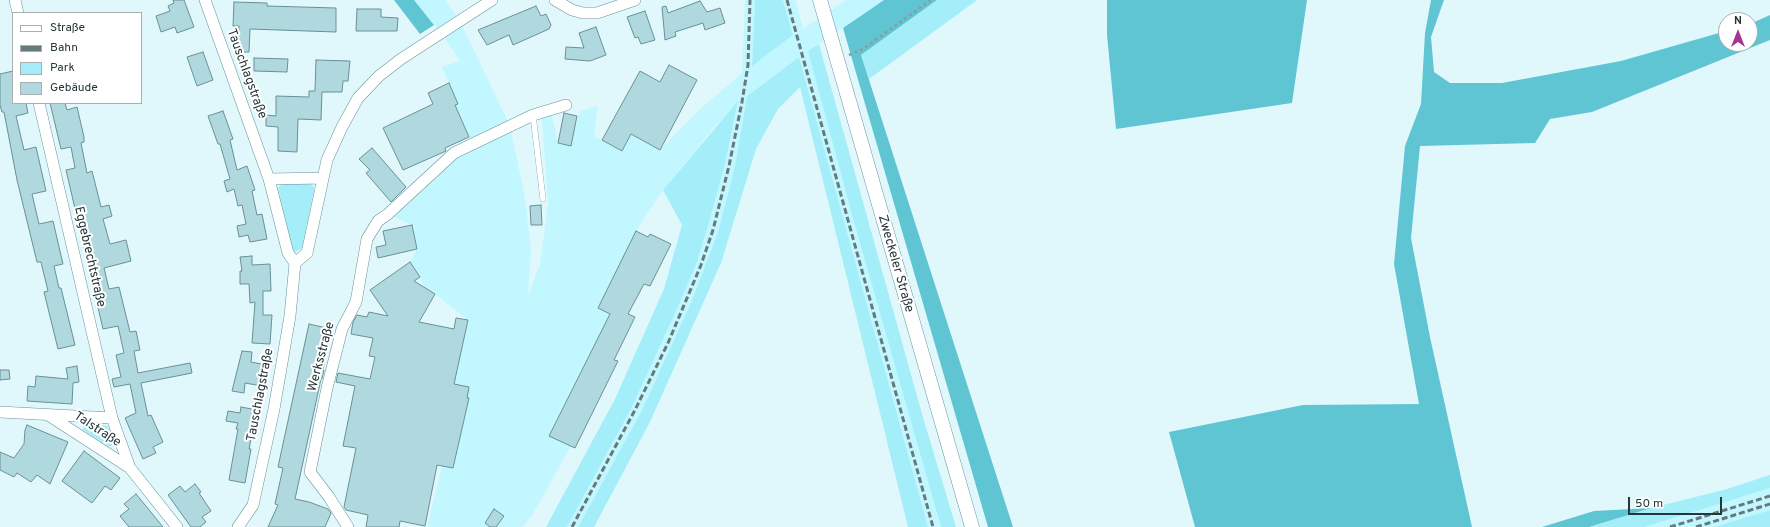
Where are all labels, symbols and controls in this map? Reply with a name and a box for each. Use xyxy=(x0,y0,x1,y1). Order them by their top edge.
legend xyxy=(12,12,142,104)
north arrow xyxy=(1718,12,1758,52)
text: N xyxy=(1734,14,1742,28)
text: Straße xyxy=(50,20,85,36)
street label: Tauschlagstraße xyxy=(222,27,270,121)
text: Bahn xyxy=(50,40,78,56)
text: Park xyxy=(50,60,75,76)
text: Gebäude xyxy=(50,80,98,96)
street label: Eggebrechtstraße xyxy=(70,205,108,309)
street label: Zweckeler Straße xyxy=(874,213,916,315)
street label: Werksstraße xyxy=(305,320,339,394)
street label: Tauschlagstraße xyxy=(244,347,278,443)
street label: Talstraße xyxy=(70,409,124,451)
scale bar xyxy=(1630,489,1724,515)
text: 50 m xyxy=(1635,496,1663,512)

